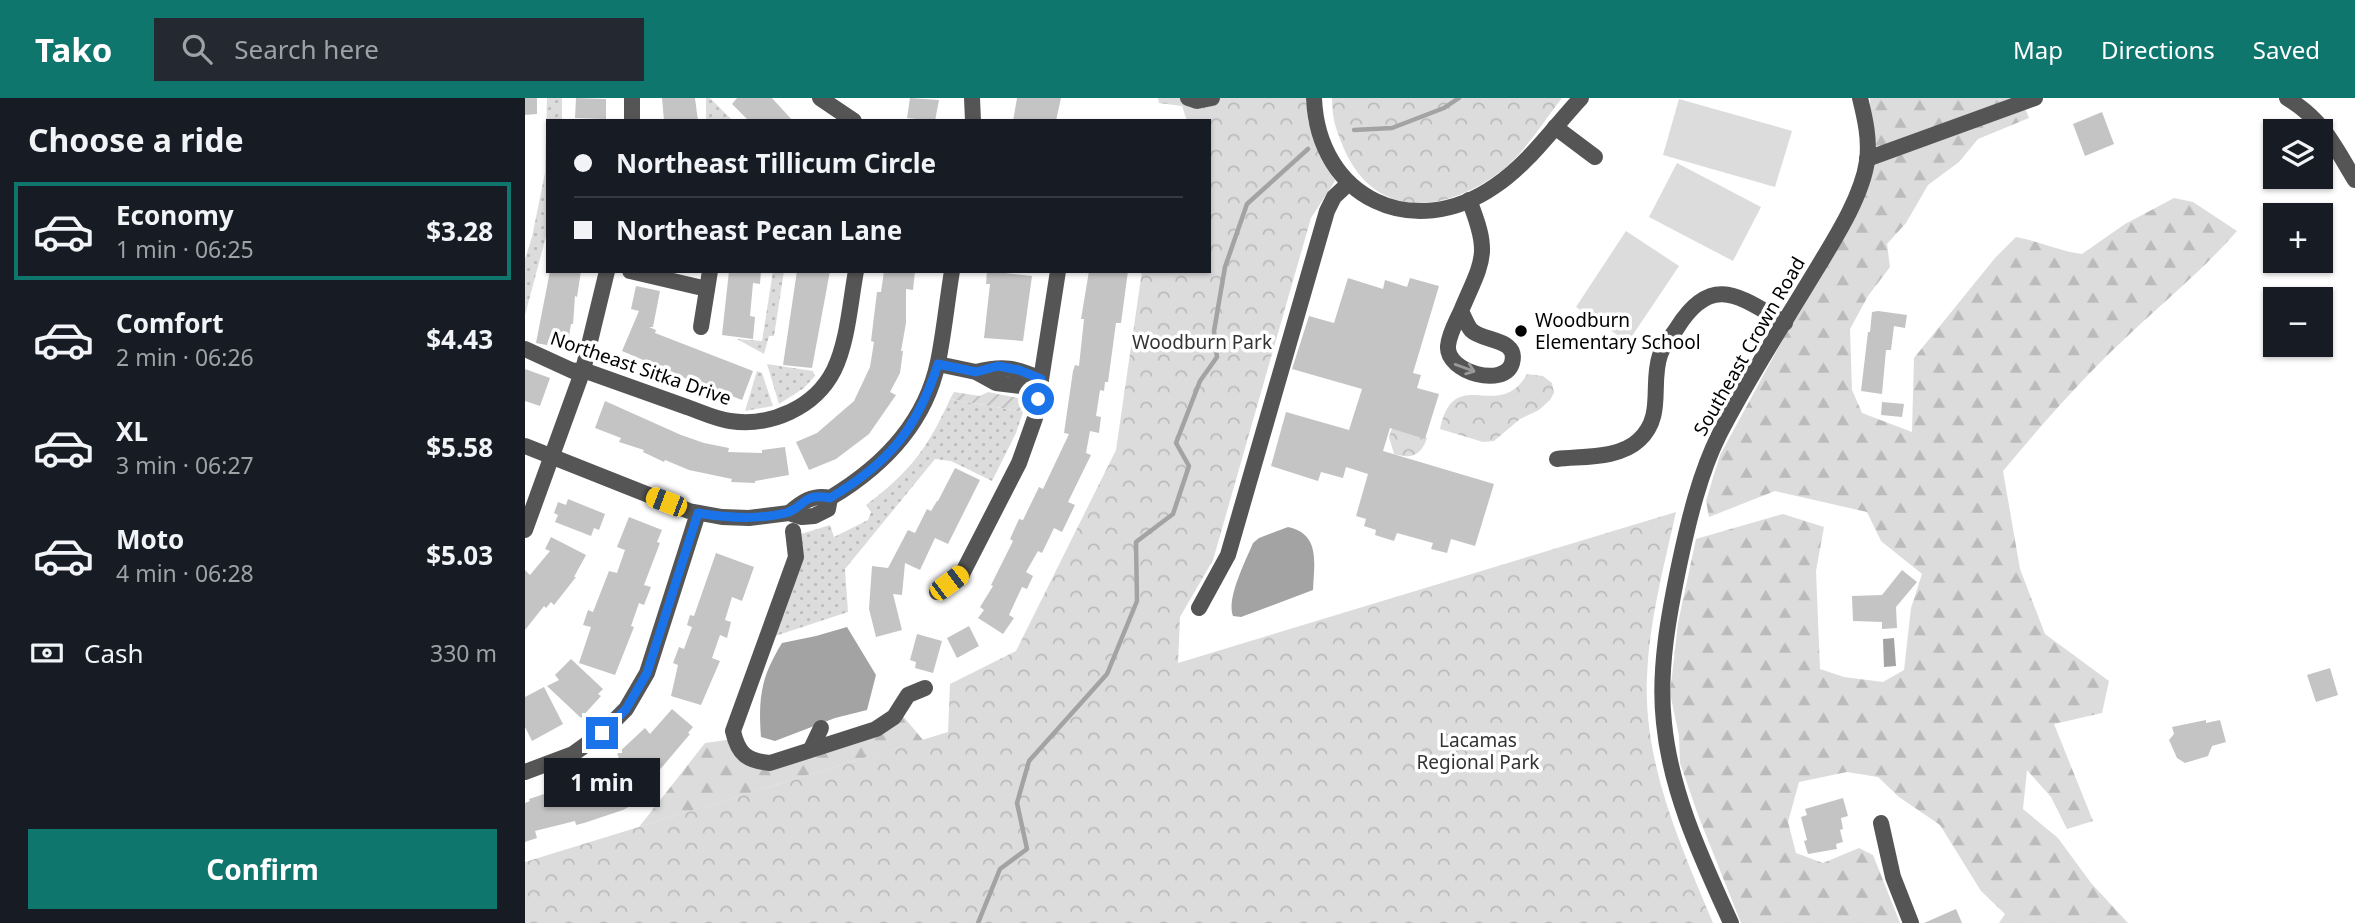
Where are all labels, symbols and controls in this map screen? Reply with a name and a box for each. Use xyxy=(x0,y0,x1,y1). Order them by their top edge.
search box xyxy=(154,18,644,81)
text: Tako xyxy=(35,27,112,72)
icon: search xyxy=(178,30,216,68)
text: Search here xyxy=(234,31,379,67)
text: Map xyxy=(2013,33,2063,66)
text: Directions xyxy=(2101,33,2215,66)
text: Saved xyxy=(2253,33,2320,66)
text: Choose a ride xyxy=(28,118,244,161)
map controls xyxy=(2263,119,2333,357)
button: layers xyxy=(2263,119,2333,189)
text: Northeast Tillicum Circle xyxy=(616,145,936,181)
text: Economy xyxy=(116,197,234,233)
icon: car xyxy=(32,200,95,263)
button: + xyxy=(2263,203,2333,273)
text: Northeast Pecan Lane xyxy=(616,212,902,248)
text: $3.28 xyxy=(426,213,493,249)
text: 1 min · 06:25 xyxy=(116,233,254,265)
street label: Southeast Crown Road xyxy=(1687,252,1811,440)
button: − xyxy=(2263,287,2333,357)
text: Comfort xyxy=(116,305,224,341)
place label: Woodburn Elementary School xyxy=(1535,307,1701,355)
icon: car xyxy=(32,308,95,371)
text: $4.43 xyxy=(426,321,493,357)
marker: Woodburn Elementary School xyxy=(1513,323,1529,339)
street label: Northeast Sitka Drive xyxy=(547,325,735,411)
park label: Woodburn Park xyxy=(1132,329,1272,355)
text: 2 min · 06:26 xyxy=(116,341,254,373)
one-way arrow xyxy=(1454,363,1476,375)
route start xyxy=(1022,383,1054,415)
text: XL xyxy=(116,413,148,449)
icon: car xyxy=(32,416,95,479)
text: $5.58 xyxy=(426,429,493,465)
text: 3 min · 06:27 xyxy=(116,449,254,481)
car xyxy=(643,485,690,519)
text: Moto xyxy=(116,521,184,557)
icon: car xyxy=(32,524,95,587)
text: $5.03 xyxy=(426,537,493,573)
text: 4 min · 06:28 xyxy=(116,557,254,589)
car xyxy=(926,562,973,604)
icon: cash xyxy=(28,634,66,672)
text: Cash xyxy=(84,635,144,671)
text: 330 m xyxy=(430,637,497,669)
route end xyxy=(586,717,618,749)
park label: Lacamas Regional Park xyxy=(1416,727,1540,775)
callout: 1 min xyxy=(544,758,660,806)
text: 1 min xyxy=(570,766,634,798)
button: Confirm xyxy=(28,829,497,909)

